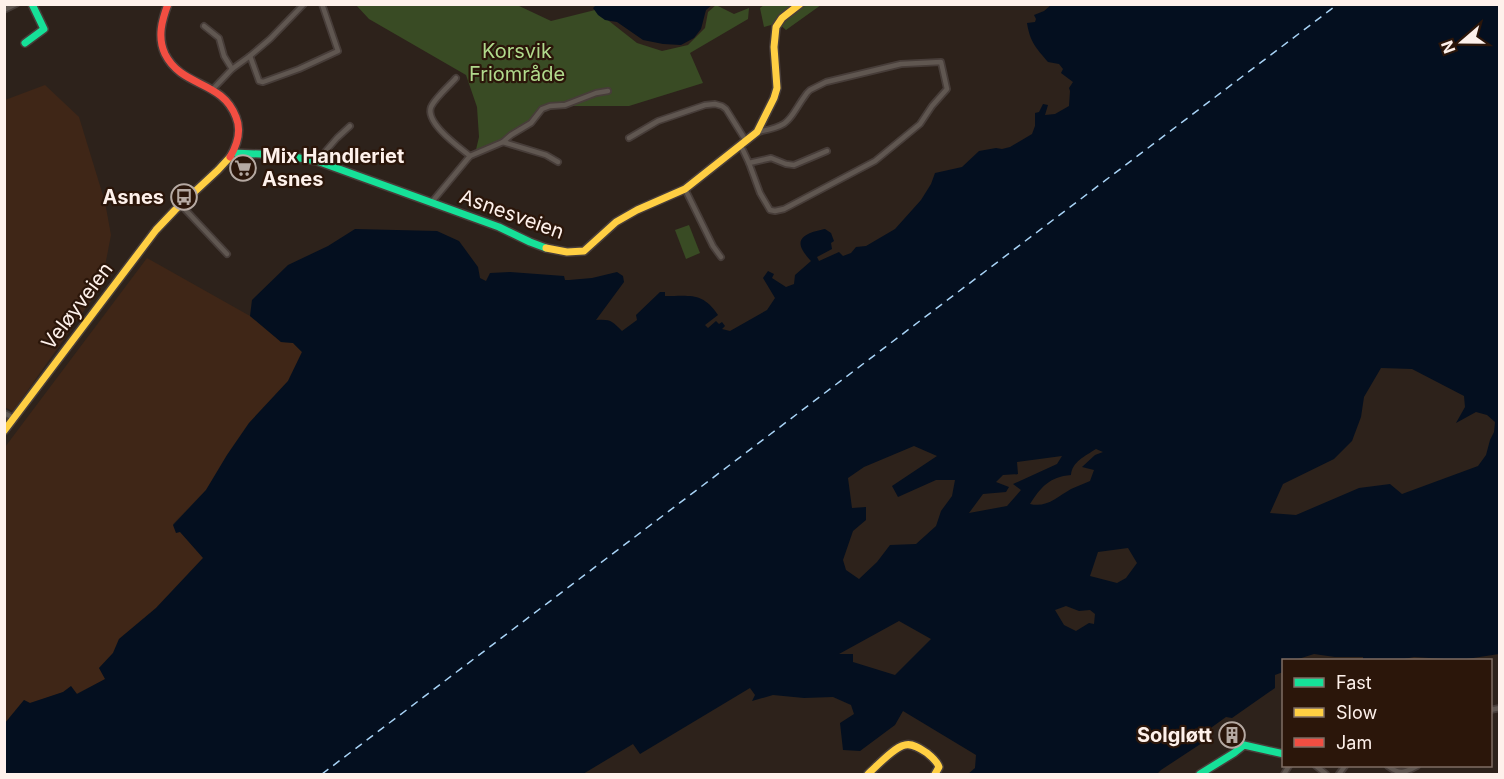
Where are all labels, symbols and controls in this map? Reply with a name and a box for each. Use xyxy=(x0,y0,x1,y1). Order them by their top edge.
north arrow xyxy=(1432,12,1492,72)
text: N xyxy=(1436,38,1459,56)
park label: Korsvik Friområde xyxy=(469,39,565,86)
place label: Mix Handleriet Asnes xyxy=(262,144,404,191)
supermarket icon: Mix Handleriet Asnes xyxy=(228,153,258,183)
bus stop icon: Asnes xyxy=(169,182,199,212)
street label: Asnesveien xyxy=(457,184,567,244)
place label: Asnes xyxy=(103,185,164,209)
street label: Veløyveien xyxy=(36,258,118,354)
legend xyxy=(1282,659,1492,767)
text: Fast xyxy=(1336,672,1372,693)
text: Slow xyxy=(1336,702,1377,723)
building icon: Solgløtt xyxy=(1217,720,1247,750)
place label: Solgløtt xyxy=(1137,723,1212,747)
text: Jam xyxy=(1336,732,1372,753)

